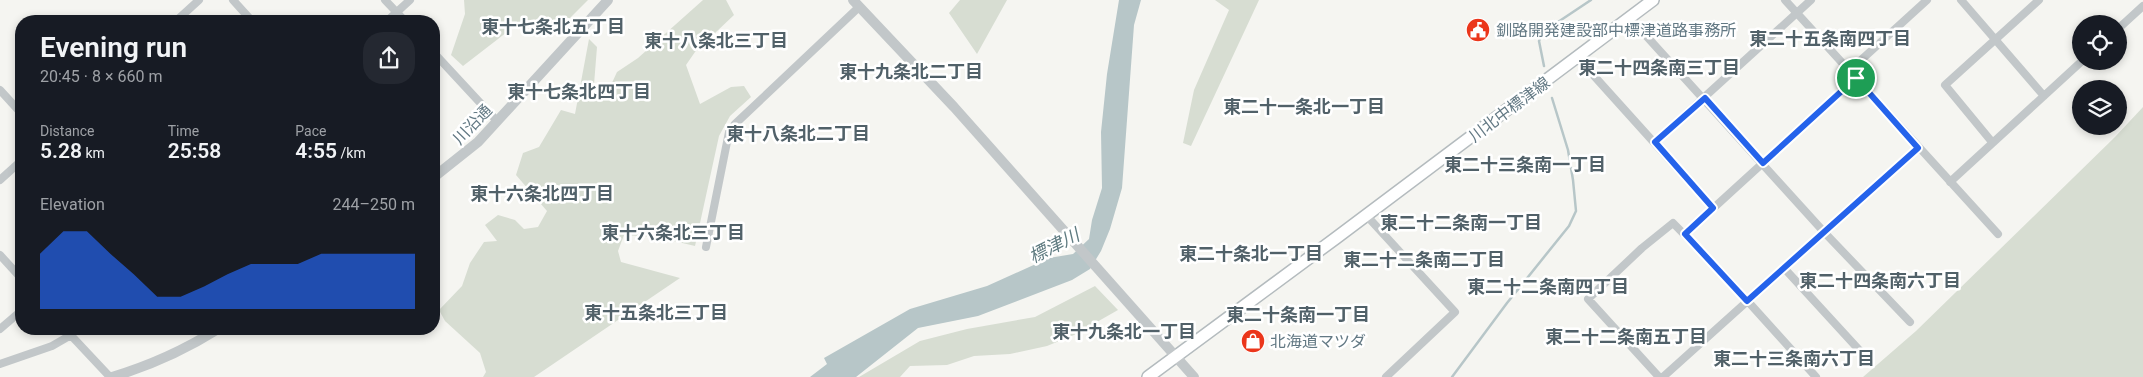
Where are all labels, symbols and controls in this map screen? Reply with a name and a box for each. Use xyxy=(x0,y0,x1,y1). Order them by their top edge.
map controls xyxy=(2072,15,2127,135)
button: locate xyxy=(2072,15,2127,70)
district label: 東十七条北五丁目 xyxy=(481,16,625,37)
public building icon: 釧路開発建設部中標津道路事務所 xyxy=(1465,17,1491,43)
place label: 釧路開発建設部中標津道路事務所 xyxy=(1496,21,1736,40)
district label: 東二十五条南四丁目 xyxy=(1749,28,1911,49)
district label: 東十八条北三丁目 xyxy=(644,30,788,51)
text: Evening run xyxy=(40,31,187,64)
button: share xyxy=(363,32,415,84)
district label: 東二十四条南三丁目 xyxy=(1578,57,1740,78)
pin xyxy=(1835,57,1877,99)
district label: 東十九条北二丁目 xyxy=(839,61,983,82)
icon: arrive xyxy=(1842,64,1870,92)
text: 20:45 · 8 × 660 m xyxy=(40,67,162,86)
street label: 川北中標津線 xyxy=(1465,73,1553,146)
button: layers xyxy=(2072,80,2127,135)
district label: 東十七条北四丁目 xyxy=(507,81,651,102)
district label: 東二十一条北一丁目 xyxy=(1223,96,1385,117)
street label: 川沿通 xyxy=(449,100,496,148)
text: Distance xyxy=(40,123,95,139)
text: Time xyxy=(168,123,199,139)
text: Pace xyxy=(295,123,326,139)
district label: 東十八条北二丁目 xyxy=(726,123,870,144)
text: 5.28 xyxy=(40,139,82,163)
text: 25:58 xyxy=(168,139,221,163)
text: 4:55 xyxy=(295,139,337,163)
text: km xyxy=(82,145,105,161)
text: /km xyxy=(337,145,366,161)
district label: 東二十三条南一丁目 xyxy=(1444,154,1606,175)
district label: 東十六条北四丁目 xyxy=(470,183,614,204)
text: Elevation xyxy=(40,195,105,214)
text: 244–250 m xyxy=(333,195,415,214)
district label: 東二十二条南一丁目 xyxy=(1380,212,1542,233)
district label: 東十六条北三丁目 xyxy=(601,222,745,243)
water label: 標津川 xyxy=(1025,223,1084,267)
district label: 東二十条北一丁目 xyxy=(1179,243,1323,264)
district label: 東二十二条南二丁目 xyxy=(1343,249,1505,270)
district label: 東二十四条南六丁目 xyxy=(1799,270,1961,291)
district label: 東二十二条南四丁目 xyxy=(1467,276,1629,297)
district label: 東十五条北三丁目 xyxy=(584,302,728,323)
district label: 東二十条南一丁目 xyxy=(1226,304,1370,325)
district label: 東十九条北一丁目 xyxy=(1052,321,1196,342)
district label: 東二十二条南五丁目 xyxy=(1545,326,1707,347)
shop icon: 北海道マツダ xyxy=(1240,328,1266,354)
place label: 北海道マツダ xyxy=(1270,332,1366,351)
district label: 東二十三条南六丁目 xyxy=(1713,348,1875,369)

